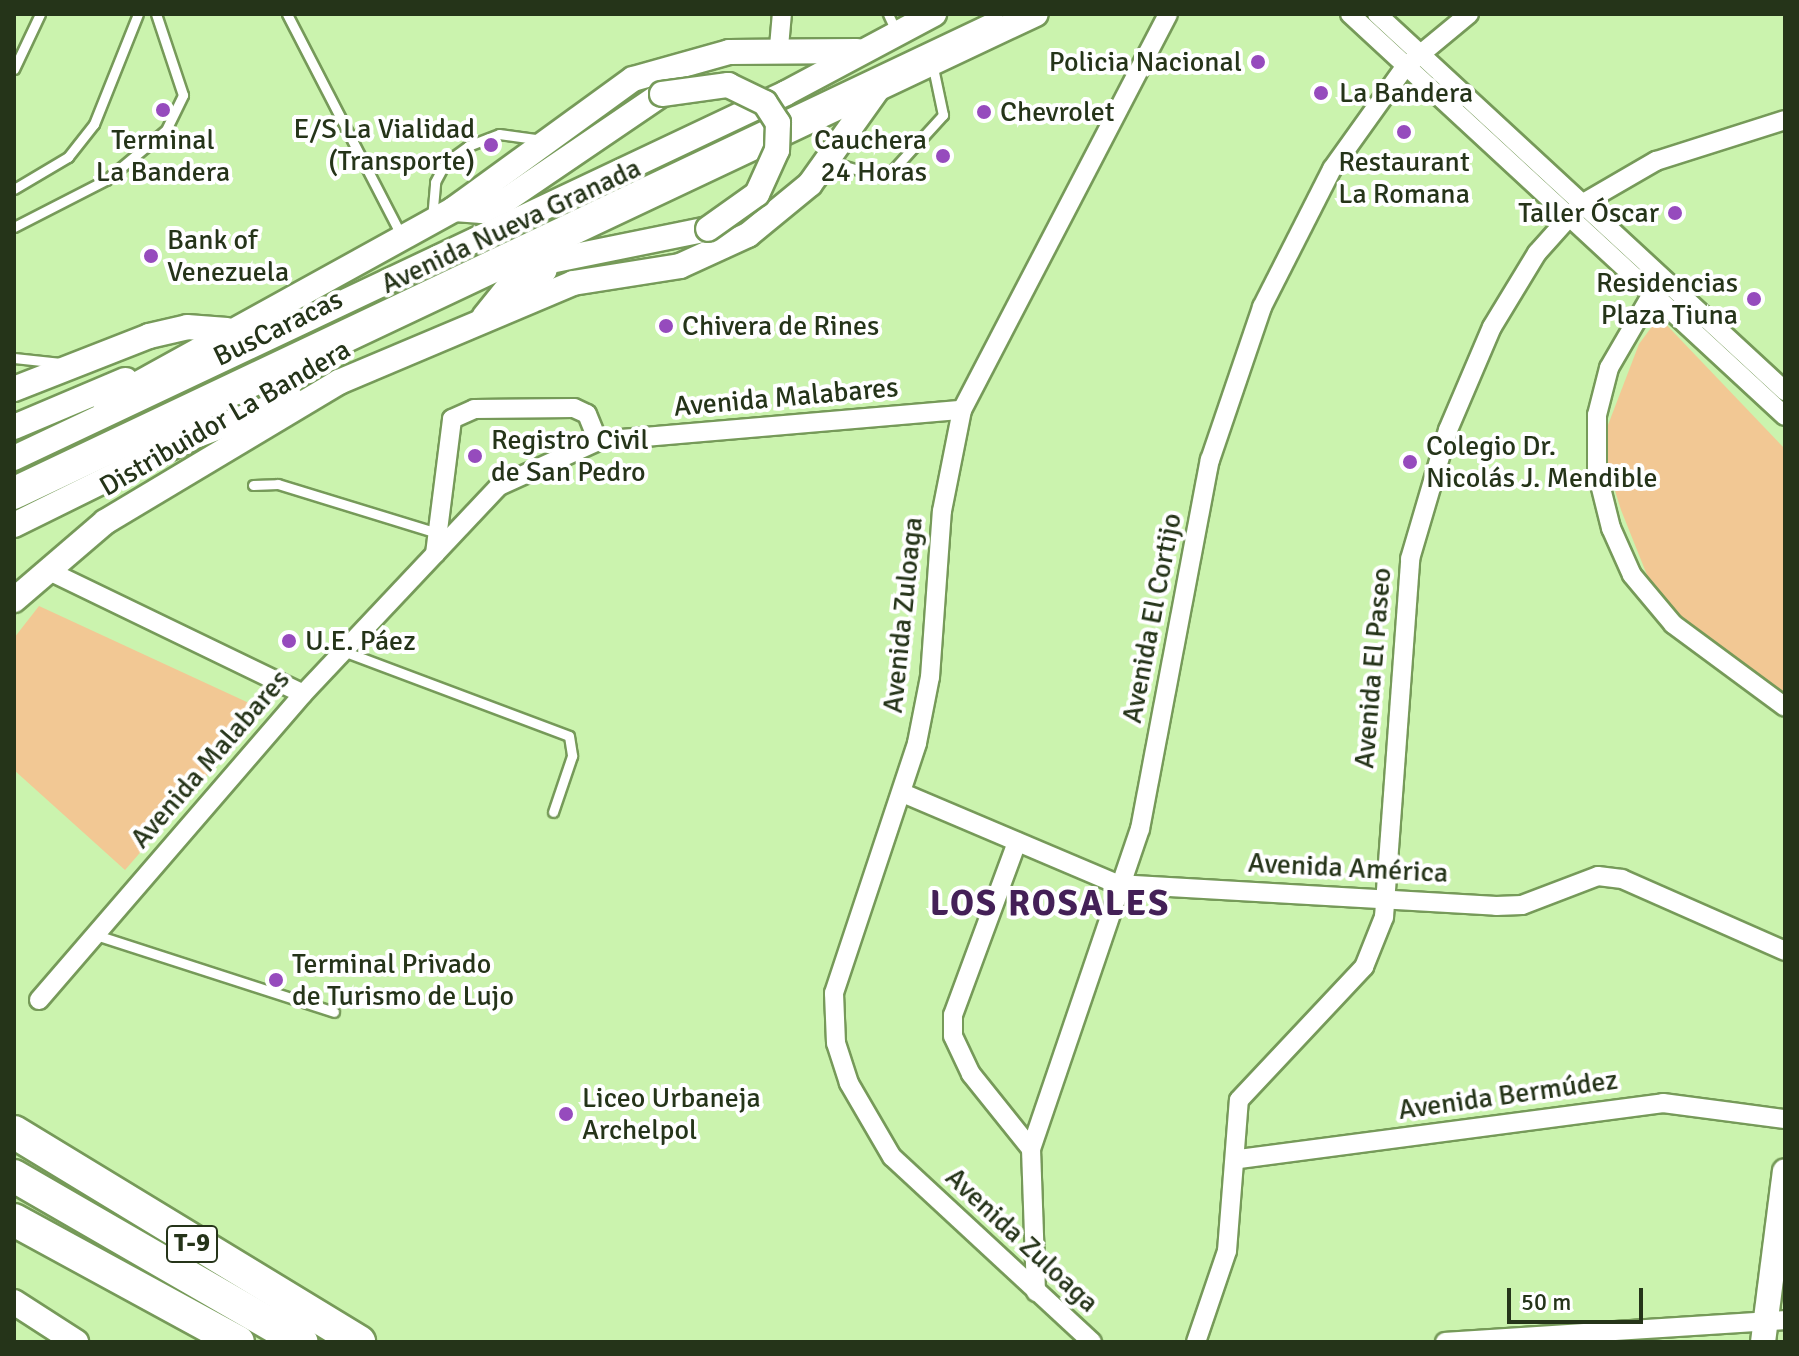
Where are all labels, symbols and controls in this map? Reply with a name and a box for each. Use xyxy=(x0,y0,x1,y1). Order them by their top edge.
place label: Policia Nacional xyxy=(1049,45,1242,79)
marker: Policia Nacional xyxy=(1249,53,1267,71)
place label: La Bandera xyxy=(1339,76,1473,110)
marker: La Bandera xyxy=(1310,82,1332,104)
place label: Chevrolet xyxy=(1000,95,1115,129)
marker: Terminal La Bandera xyxy=(154,101,172,119)
marker: Chevrolet xyxy=(975,103,993,121)
place label: E/S La Vialidad (Transporte) xyxy=(294,112,475,178)
place label: Terminal La Bandera xyxy=(96,123,230,189)
place label: Cauchera 24 Horas xyxy=(814,123,927,189)
marker: Restaurant La Romana xyxy=(1395,123,1413,141)
marker: E/S La Vialidad (Transporte) xyxy=(482,136,500,154)
place label: Restaurant La Romana xyxy=(1338,145,1470,211)
marker: Cauchera 24 Horas xyxy=(934,147,952,165)
street label: Avenida Nueva Granada xyxy=(376,151,646,301)
place label: Taller Óscar xyxy=(1518,196,1659,230)
marker: Taller Óscar xyxy=(1666,204,1684,222)
place label: Bank of Venezuela xyxy=(167,223,289,289)
marker: Bank of Venezuela xyxy=(142,247,160,265)
place label: Residencias Plaza Tiuna xyxy=(1596,266,1738,332)
street label: BusCaracas xyxy=(208,282,348,374)
marker: Residencias Plaza Tiuna xyxy=(1745,290,1763,308)
place label: Chivera de Rines xyxy=(682,309,879,343)
marker: Chivera de Rines xyxy=(657,317,675,335)
street label: Distribuidor La Bandera xyxy=(94,332,356,504)
street label: Avenida Malabares xyxy=(672,370,900,424)
place label: Registro Civil de San Pedro xyxy=(491,423,649,489)
place label: Colegio Dr. Nicolás J. Mendible xyxy=(1426,429,1657,495)
marker: Registro Civil de San Pedro xyxy=(466,447,484,465)
marker: Colegio Dr. Nicolás J. Mendible xyxy=(1401,453,1419,471)
street label: Avenida El Cortijo xyxy=(1115,510,1189,726)
street label: Avenida Zuloaga xyxy=(876,515,930,715)
street label: Avenida El Paseo xyxy=(1347,566,1399,770)
place label: U.E. Páez xyxy=(305,624,416,658)
marker: U.E. Páez xyxy=(280,632,298,650)
street label: Avenida Malabares xyxy=(123,663,297,855)
street label: Avenida América xyxy=(1247,846,1449,890)
district label: LOS ROSALES xyxy=(930,882,1170,926)
place label: Terminal Privado de Turismo de Lujo xyxy=(292,947,514,1013)
marker: Terminal Privado de Turismo de Lujo xyxy=(267,971,285,989)
street label: Avenida Bermúdez xyxy=(1396,1063,1620,1127)
place label: Liceo Urbaneja Archelpol xyxy=(582,1081,761,1147)
marker: Liceo Urbaneja Archelpol xyxy=(557,1105,575,1123)
street label: Avenida Zuloaga xyxy=(939,1161,1105,1319)
road number: T-9 xyxy=(166,1222,218,1266)
scale bar xyxy=(1511,1272,1647,1322)
text: 50 m xyxy=(1521,1287,1571,1317)

